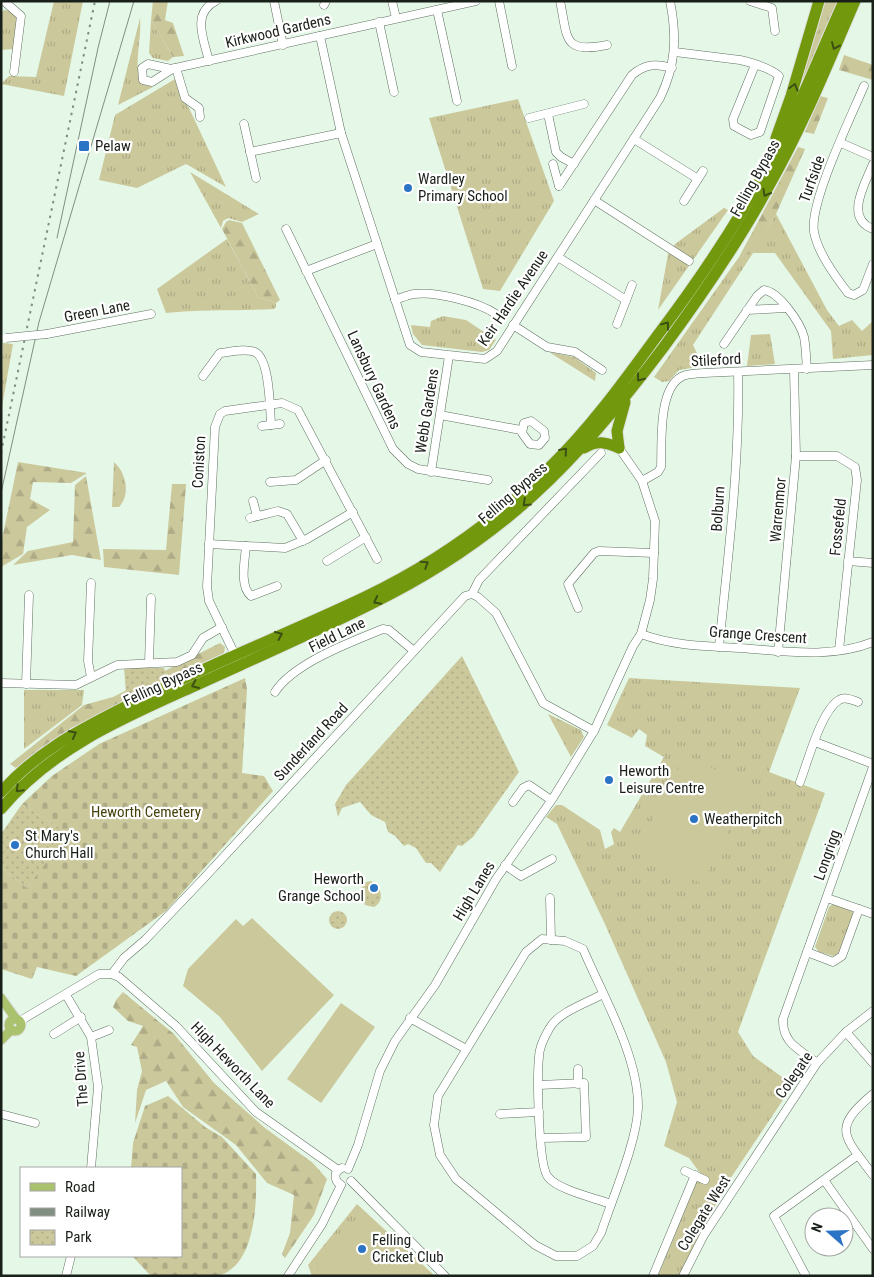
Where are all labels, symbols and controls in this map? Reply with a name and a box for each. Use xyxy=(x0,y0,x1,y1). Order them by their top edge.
street label: Kirkwood Gardens xyxy=(224,10,333,52)
one-way arrow xyxy=(831,41,842,50)
one-way arrow xyxy=(788,82,799,91)
street label: Felling Bypass xyxy=(726,136,784,220)
place label: Pelaw xyxy=(95,137,131,155)
marker: Pelaw xyxy=(77,139,91,153)
street label: Turfside xyxy=(795,153,829,205)
place label: Wardley Primary School xyxy=(418,170,508,205)
marker: Wardley Primary School xyxy=(402,182,414,194)
one-way arrow xyxy=(762,187,772,196)
street label: Keir Hardie Avenue xyxy=(474,247,552,349)
street label: Green Lane xyxy=(63,296,131,326)
one-way arrow xyxy=(660,321,669,331)
street label: Lansbury Gardens xyxy=(343,328,405,432)
street label: Stileford xyxy=(690,350,742,370)
street label: Webb Gardens xyxy=(411,367,443,455)
one-way arrow xyxy=(638,372,646,381)
street label: Coniston xyxy=(189,435,209,489)
one-way arrow xyxy=(558,448,567,457)
street label: Felling Bypass xyxy=(475,458,551,528)
street label: Warrenmor xyxy=(766,476,790,543)
street label: Bolburn xyxy=(707,486,729,532)
one-way arrow xyxy=(523,497,532,506)
street label: Fossefeld xyxy=(826,497,850,557)
one-way arrow xyxy=(420,561,429,571)
one-way arrow xyxy=(373,595,382,605)
street label: Field Lane xyxy=(306,614,368,656)
street label: Grange Crescent xyxy=(709,623,807,647)
one-way arrow xyxy=(274,630,283,641)
street label: Felling Bypass xyxy=(121,658,206,710)
one-way arrow xyxy=(191,679,200,689)
street label: Sunderland Road xyxy=(270,699,352,785)
one-way arrow xyxy=(68,730,77,740)
place label: Heworth Leisure Centre xyxy=(619,762,704,797)
marker: Heworth Leisure Centre xyxy=(603,774,615,786)
one-way arrow xyxy=(16,783,25,792)
park label: Heworth Cemetery xyxy=(91,803,201,821)
place label: Weatherpitch xyxy=(704,810,782,828)
marker: Weatherpitch xyxy=(688,813,700,825)
place label: St Mary's Church Hall xyxy=(25,827,93,862)
street label: Longrigg xyxy=(810,827,844,883)
marker: St Mary's Church Hall xyxy=(9,839,21,851)
street label: High Lanes xyxy=(449,858,499,924)
place label: Heworth Grange School xyxy=(278,870,364,905)
marker: Heworth Grange School xyxy=(368,882,380,894)
street label: High Heworth Lane xyxy=(187,1018,279,1112)
street label: Colegate xyxy=(772,1048,816,1102)
street label: The Drive xyxy=(70,1051,92,1107)
legend xyxy=(20,1167,182,1257)
street label: Colegate West xyxy=(674,1172,734,1254)
text: Road xyxy=(65,1178,95,1196)
text: Railway xyxy=(65,1203,110,1221)
north arrow xyxy=(804,1207,854,1257)
text: N xyxy=(808,1221,826,1234)
text: Park xyxy=(65,1228,92,1246)
place label: Felling Cricket Club xyxy=(372,1231,444,1266)
marker: Felling Cricket Club xyxy=(356,1243,368,1255)

